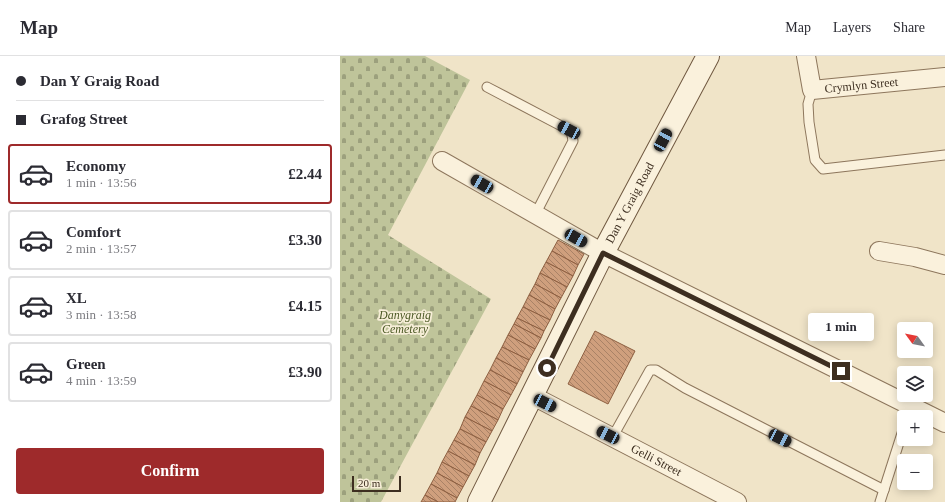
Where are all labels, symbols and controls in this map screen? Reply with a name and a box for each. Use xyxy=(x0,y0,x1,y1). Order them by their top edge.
text: Map xyxy=(20,17,58,38)
text: Map xyxy=(785,20,811,35)
text: Layers xyxy=(833,20,871,35)
text: Share xyxy=(893,20,925,35)
text: Dan Y Graig Road xyxy=(40,73,159,89)
street label: Crymlyn Street xyxy=(824,75,899,96)
text: Grafog Street xyxy=(40,111,128,127)
car xyxy=(556,119,582,141)
car xyxy=(652,127,674,153)
icon: car xyxy=(18,156,54,192)
text: Economy xyxy=(66,158,126,174)
street label: Dan Y Graig Road xyxy=(603,160,657,246)
text: £2.44 xyxy=(288,166,322,182)
car xyxy=(469,173,495,195)
text: 1 min · 13:56 xyxy=(66,175,136,190)
icon: car xyxy=(18,222,54,258)
text: Comfort xyxy=(66,224,121,240)
car xyxy=(563,227,589,249)
text: £3.30 xyxy=(288,232,322,248)
text: 2 min · 13:57 xyxy=(66,241,136,256)
icon: car xyxy=(18,288,54,324)
text: XL xyxy=(66,290,87,306)
text: £4.15 xyxy=(288,298,322,314)
text: 3 min · 13:58 xyxy=(66,307,136,322)
park label: Danygraig Cemetery xyxy=(378,308,431,336)
callout: 1 min xyxy=(808,313,874,341)
text: 1 min xyxy=(825,319,857,334)
north arrow xyxy=(897,322,933,358)
map controls xyxy=(897,322,933,490)
icon: car xyxy=(18,354,54,390)
text: Green xyxy=(66,356,106,372)
route start xyxy=(538,359,556,377)
route end xyxy=(832,362,850,380)
text: £3.90 xyxy=(288,364,322,380)
button: layers xyxy=(897,366,933,402)
text: 4 min · 13:59 xyxy=(66,373,136,388)
car xyxy=(532,392,558,414)
button: + xyxy=(897,410,933,446)
car xyxy=(595,424,621,446)
car xyxy=(767,427,793,449)
street label: Gelli Street xyxy=(629,441,685,479)
button: Confirm xyxy=(16,448,324,494)
button: − xyxy=(897,454,933,490)
scale bar xyxy=(352,474,401,493)
text: 20 m xyxy=(358,477,380,489)

